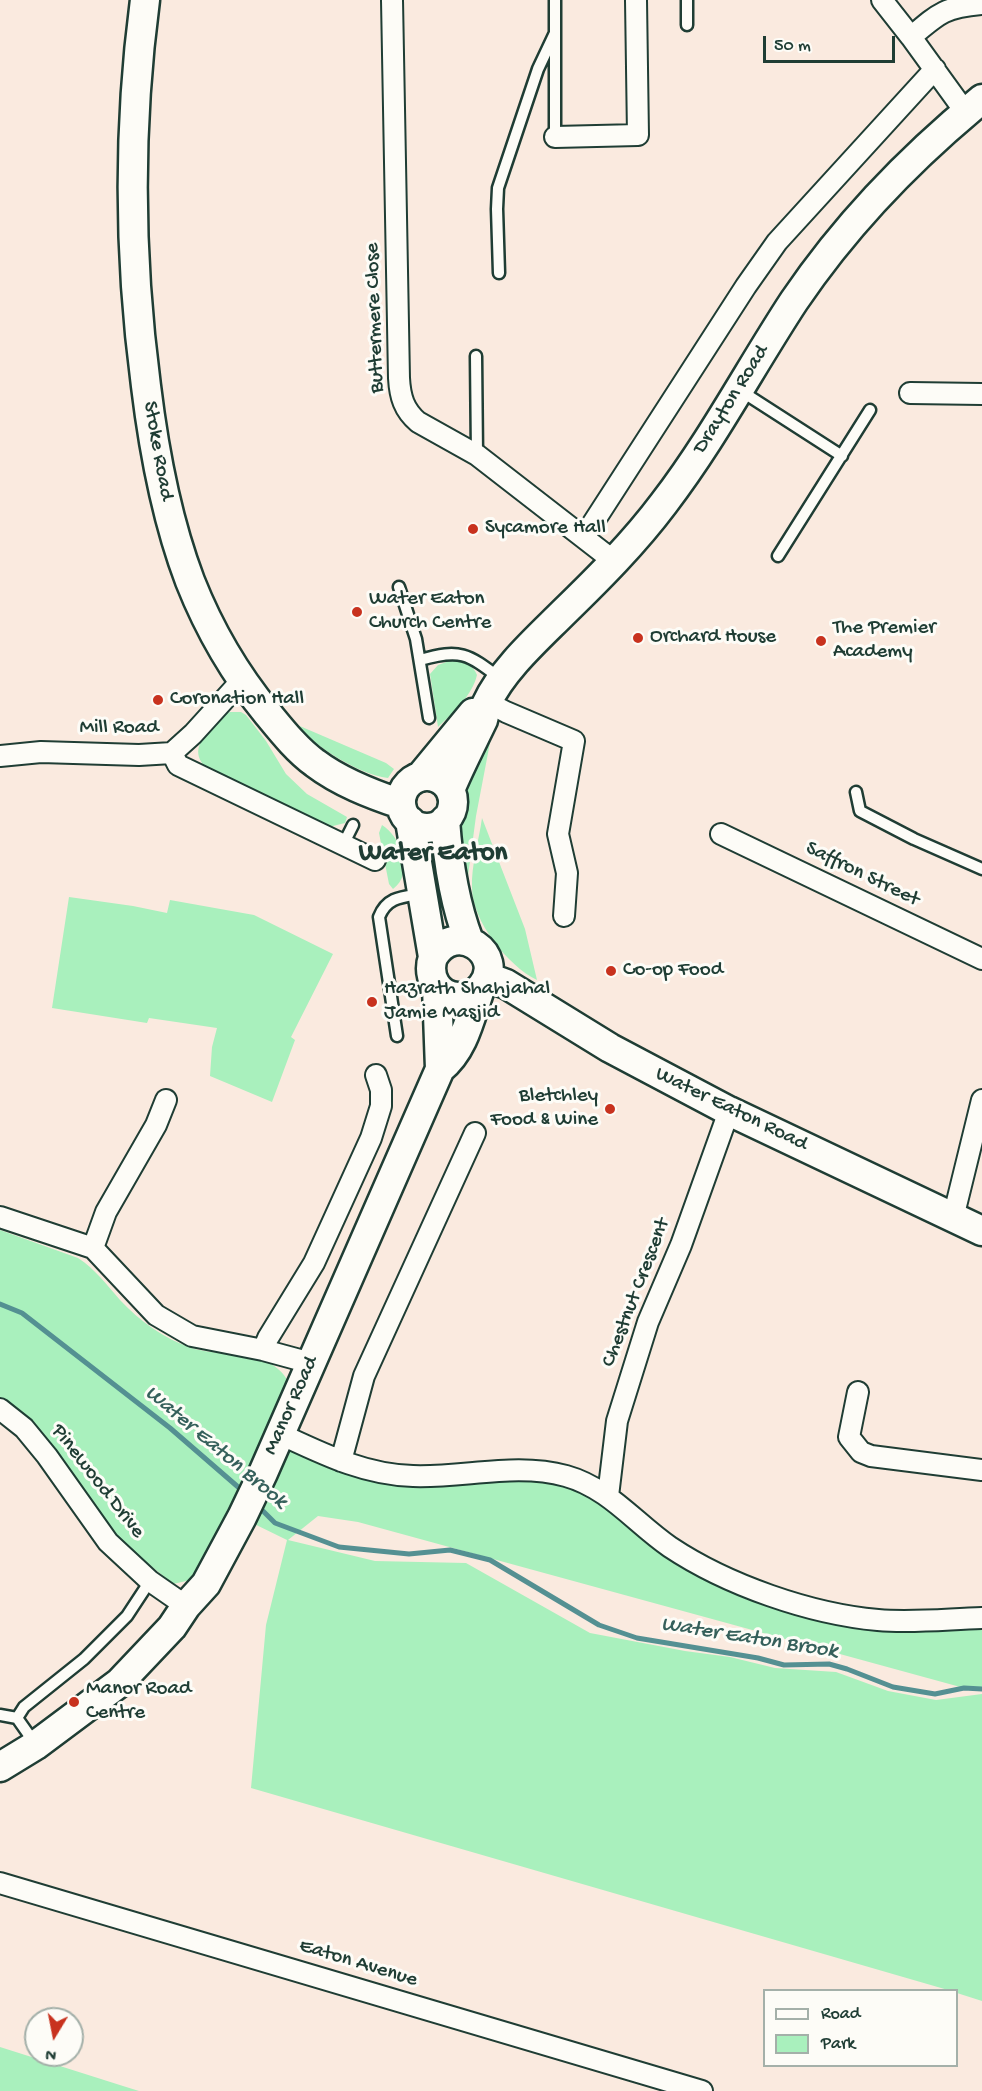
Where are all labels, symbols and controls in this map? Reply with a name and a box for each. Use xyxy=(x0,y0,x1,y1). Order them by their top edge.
scale bar xyxy=(766,24,898,62)
text: 50 m xyxy=(774,36,811,57)
street label: Buttermere Close xyxy=(361,242,391,394)
street label: Drayton Road xyxy=(689,341,775,459)
street label: Stoke Road xyxy=(136,399,178,503)
place label: Sycamore Hall xyxy=(485,516,606,542)
marker: Sycamore Hall xyxy=(466,522,480,536)
place label: Water Eaton Church Centre xyxy=(369,587,491,637)
marker: Water Eaton Church Centre xyxy=(350,605,364,619)
place label: The Premier Academy xyxy=(833,616,936,666)
place label: Orchard House xyxy=(650,625,776,651)
marker: Orchard House xyxy=(631,631,645,645)
marker: The Premier Academy xyxy=(814,634,828,648)
place label: Coronation Hall xyxy=(170,687,304,713)
marker: Coronation Hall xyxy=(151,693,165,707)
street label: Mill Road xyxy=(79,716,159,742)
street label: Saffron Street xyxy=(801,837,923,913)
district label: Water Eaton xyxy=(359,839,507,871)
place label: Co-op Food xyxy=(623,958,723,984)
marker: Co-op Food xyxy=(604,964,618,978)
place label: Hazrath Shahjahal Jamie Masjid xyxy=(384,977,550,1027)
marker: Hazrath Shahjahal Jamie Masjid xyxy=(365,995,379,1009)
street label: Water Eaton Road xyxy=(651,1062,811,1158)
place label: Bletchley Food & Wine xyxy=(490,1084,598,1134)
marker: Bletchley Food & Wine xyxy=(603,1102,617,1116)
street label: Chestnut Crescent xyxy=(597,1215,677,1371)
street label: Manor Road xyxy=(259,1353,325,1459)
water label: Water Eaton Brook xyxy=(138,1381,292,1515)
street label: Pinewood Drive xyxy=(45,1420,149,1544)
water label: Water Eaton Brook xyxy=(659,1612,839,1666)
place label: Manor Road Centre xyxy=(86,1677,191,1727)
marker: Manor Road Centre xyxy=(67,1695,81,1709)
street label: Eaton Avenue xyxy=(296,1934,420,1994)
legend xyxy=(763,1989,958,2067)
text: Road xyxy=(821,2004,860,2025)
north arrow xyxy=(24,2007,84,2067)
text: Park xyxy=(821,2034,855,2055)
text: N xyxy=(44,2043,58,2064)

